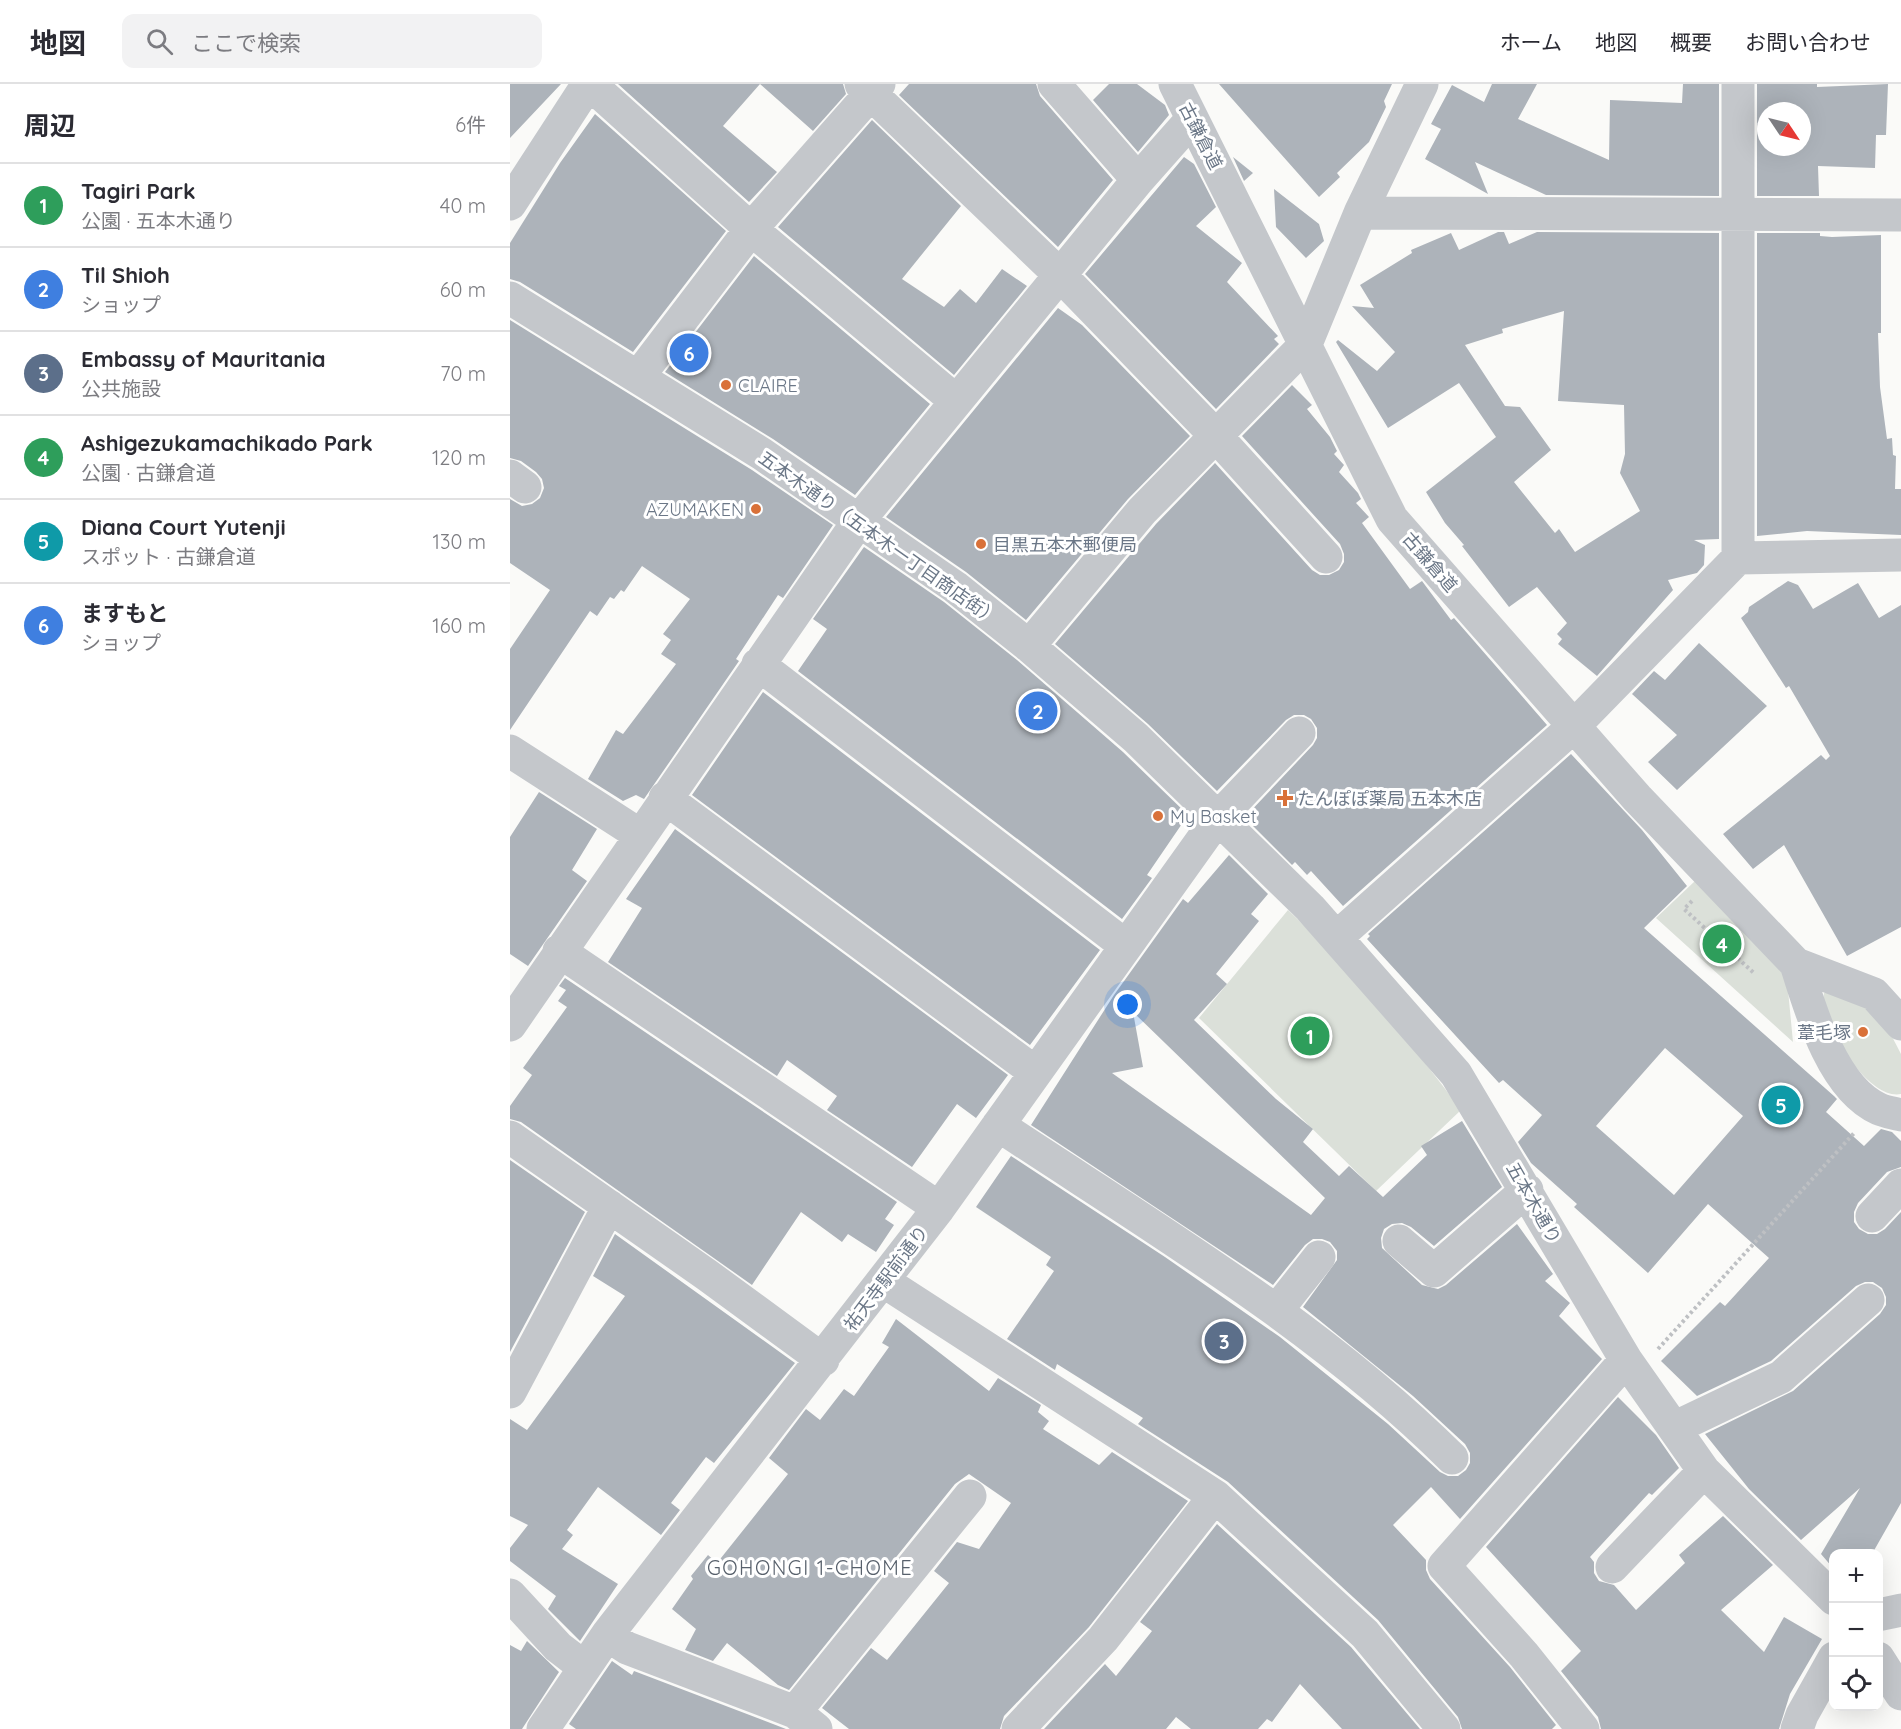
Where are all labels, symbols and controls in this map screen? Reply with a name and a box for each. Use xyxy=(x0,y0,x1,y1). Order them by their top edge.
search box xyxy=(122,14,542,68)
text: 地図 xyxy=(30,25,86,60)
icon: search xyxy=(143,25,176,58)
text: ここで検索 xyxy=(191,29,301,57)
text: ホーム xyxy=(1500,29,1562,55)
text: 地図 xyxy=(1595,29,1637,55)
text: 概要 xyxy=(1670,29,1712,55)
text: お問い合わせ xyxy=(1745,29,1871,55)
street label: 古鎌倉道 xyxy=(1174,99,1228,173)
north arrow xyxy=(1757,102,1811,156)
text: 周辺 xyxy=(24,109,76,142)
text: 6件 xyxy=(455,112,486,137)
text: Tagiri Park xyxy=(81,177,196,205)
text: 1 xyxy=(40,193,47,218)
text: 40 m xyxy=(440,193,486,218)
text: 公園 · 五本木通り xyxy=(81,208,236,233)
text: Til Shioh xyxy=(81,261,170,289)
text: 2 xyxy=(38,277,49,302)
text: 60 m xyxy=(440,277,486,302)
text: ショップ xyxy=(81,292,161,317)
pin: 6 xyxy=(670,330,708,376)
text: Embassy of Mauritania xyxy=(81,345,326,373)
text: 3 xyxy=(38,361,49,386)
text: 70 m xyxy=(440,361,486,386)
place label: CLAIRE xyxy=(738,374,798,397)
text: 公共施設 xyxy=(81,376,161,401)
marker: CLAIRE xyxy=(719,378,733,392)
text: Ashigezukamachikado Park xyxy=(81,429,373,457)
text: 4 xyxy=(38,445,49,470)
text: 120 m xyxy=(432,445,486,470)
street label: 五本木通り（五本木一丁目商店街） xyxy=(754,446,1004,630)
text: 公園 · 古鎌倉道 xyxy=(81,460,216,485)
place label: AZUMAKEN xyxy=(646,498,744,521)
marker: AZUMAKEN xyxy=(749,502,763,516)
text: Diana Court Yutenji xyxy=(81,513,286,541)
street label: 古鎌倉道 xyxy=(1398,527,1462,597)
text: 5 xyxy=(38,529,49,554)
text: 130 m xyxy=(433,529,486,554)
place label: 目黒五本木郵便局 xyxy=(993,533,1137,556)
marker: 目黒五本木郵便局 xyxy=(974,537,988,551)
text: スポット · 古鎌倉道 xyxy=(81,544,256,569)
text: ますもと xyxy=(81,599,169,627)
text: 6 xyxy=(38,613,49,638)
text: 160 m xyxy=(432,613,486,638)
text: ショップ xyxy=(81,630,161,655)
pin: 2 xyxy=(1018,688,1058,734)
place label: たんぽぽ薬局 五本木店 xyxy=(1297,787,1482,810)
marker: たんぽぽ薬局 五本木店 xyxy=(1278,791,1292,805)
place label: My Basket xyxy=(1170,805,1257,828)
marker: My Basket xyxy=(1151,809,1165,823)
pin: 4 xyxy=(1702,922,1742,966)
your location xyxy=(1113,990,1142,1019)
pin: 1 xyxy=(1290,1014,1330,1058)
place label: 葦毛塚 xyxy=(1797,1021,1851,1044)
marker: 葦毛塚 xyxy=(1856,1025,1870,1039)
pin: 5 xyxy=(1762,1082,1800,1128)
street label: 五本木通り xyxy=(1502,1158,1566,1248)
street label: 祐天寺駅前通り xyxy=(839,1221,933,1335)
pin: 3 xyxy=(1204,1318,1244,1364)
map controls xyxy=(1829,1549,1883,1711)
button: + xyxy=(1829,1549,1883,1603)
district label: GOHONGI 1-CHOME xyxy=(707,1555,913,1580)
button: − xyxy=(1829,1603,1883,1657)
button: locate xyxy=(1829,1657,1883,1711)

